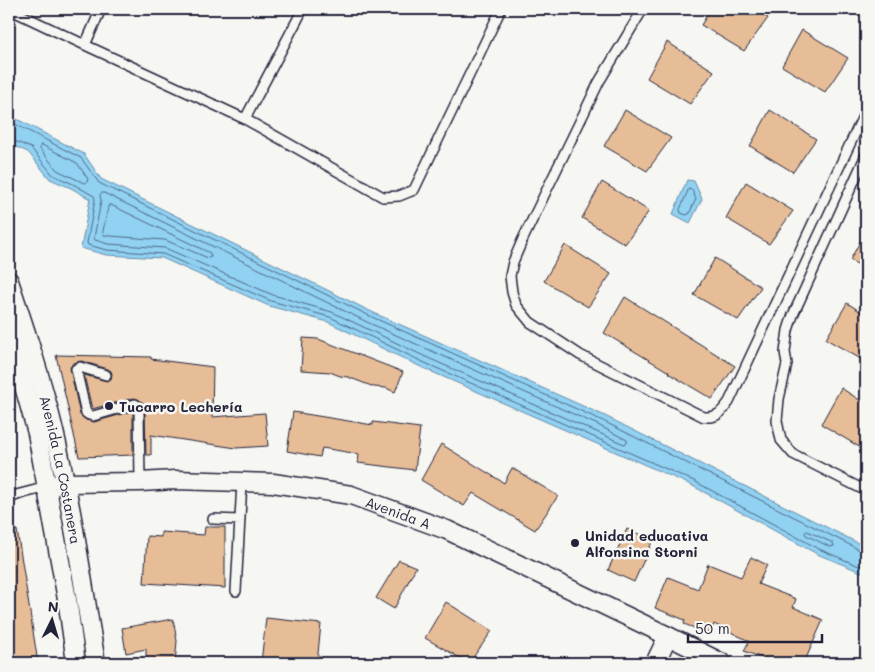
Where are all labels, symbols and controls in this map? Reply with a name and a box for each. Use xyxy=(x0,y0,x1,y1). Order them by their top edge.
street label: Avenida La Costanera xyxy=(36,393,86,545)
place label: Tucarro Lechería xyxy=(119,397,243,416)
marker: Tucarro Lechería xyxy=(103,400,115,412)
street label: Avenida A xyxy=(363,492,434,533)
place label: Unidad educativa Alfonsina Storni xyxy=(585,526,709,561)
marker: Unidad educativa Alfonsina Storni xyxy=(569,537,581,549)
north arrow xyxy=(28,594,78,644)
text: N xyxy=(47,597,59,616)
scale bar xyxy=(688,612,821,644)
text: 50 m xyxy=(695,618,730,638)

